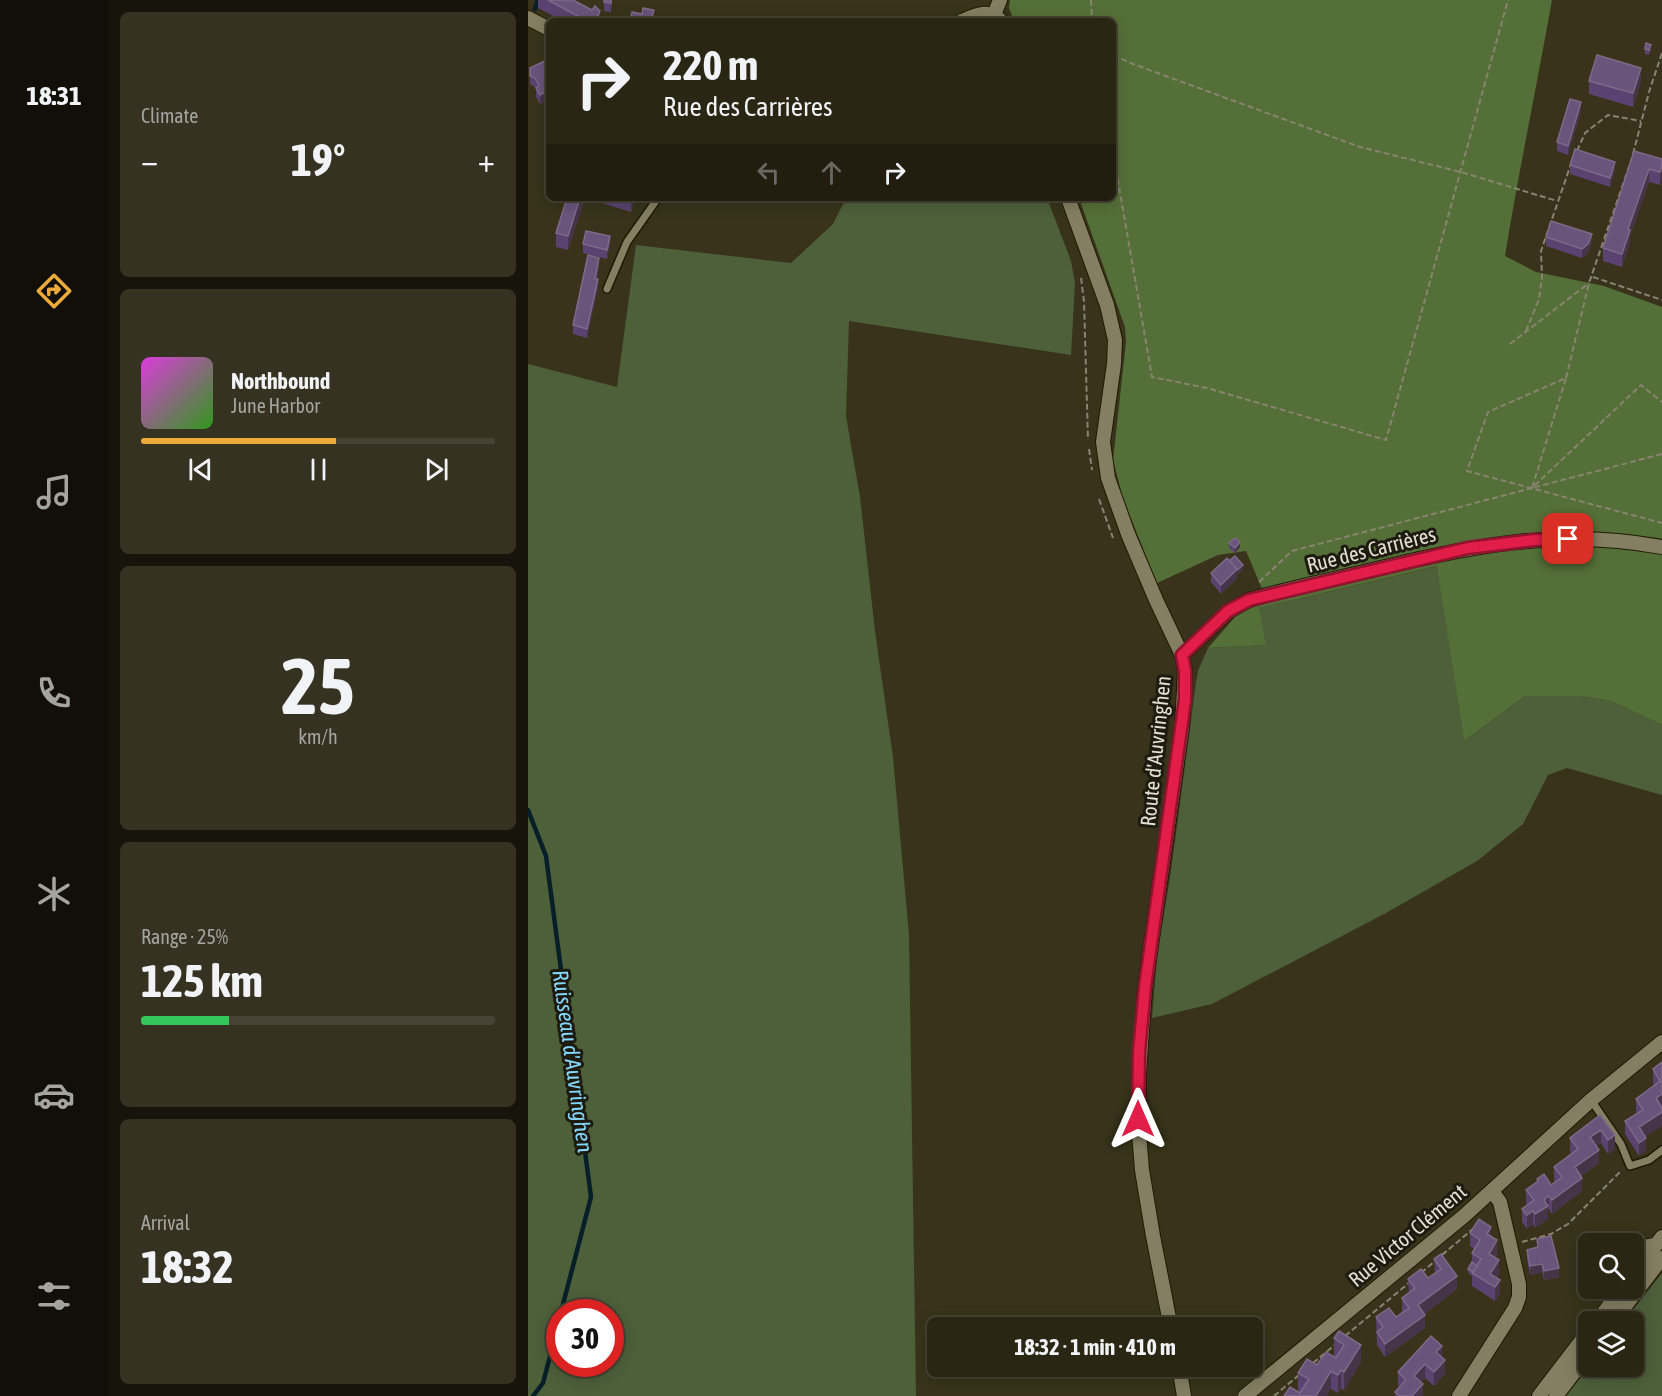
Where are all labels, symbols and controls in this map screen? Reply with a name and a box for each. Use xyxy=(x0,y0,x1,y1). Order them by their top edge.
text: 220 m xyxy=(663,41,758,89)
icon: right xyxy=(564,42,642,120)
text: 18:31 xyxy=(26,80,82,111)
text: Rue des Carrières xyxy=(663,91,833,122)
text: Climate xyxy=(141,104,198,127)
text: 19° xyxy=(291,134,345,186)
text: − xyxy=(141,141,158,179)
text: + xyxy=(478,141,495,179)
icon: left xyxy=(752,156,785,189)
icon: ahead xyxy=(815,156,848,189)
icon: right xyxy=(878,156,911,189)
icon: directions xyxy=(33,270,75,312)
text: Northbound xyxy=(231,368,330,394)
text: June Harbor xyxy=(231,394,320,417)
icon: previous xyxy=(184,453,217,486)
icon: pause xyxy=(302,453,335,486)
icon: next xyxy=(420,453,453,486)
icon: music xyxy=(33,471,75,513)
pin xyxy=(1542,513,1593,564)
street label: Rue des Carrières xyxy=(1304,521,1438,577)
icon: arrive xyxy=(1551,522,1584,555)
text: 25 xyxy=(281,641,355,731)
icon: phone xyxy=(33,672,75,714)
street label: Route d'Auvringhen xyxy=(1135,674,1175,828)
text: km/h xyxy=(298,725,338,748)
icon: climate xyxy=(33,873,75,915)
text: Range · 25% xyxy=(141,925,228,948)
text: 125 km xyxy=(141,955,263,1007)
water label: Ruisseau d'Auvringhen xyxy=(547,968,599,1154)
icon: car xyxy=(33,1074,75,1116)
position arrow xyxy=(1106,1087,1170,1151)
street label: Rue Victor Clément xyxy=(1343,1179,1471,1291)
text: Arrival xyxy=(141,1211,190,1234)
map controls xyxy=(1578,1233,1644,1377)
button: search xyxy=(1578,1233,1644,1299)
text: 18:32 xyxy=(141,1241,234,1293)
icon: filters xyxy=(33,1275,75,1317)
speed limit sign: 30 xyxy=(546,1299,624,1377)
button: layers xyxy=(1578,1311,1644,1377)
text: 18:32 · 1 min · 410 m xyxy=(1014,1334,1176,1360)

